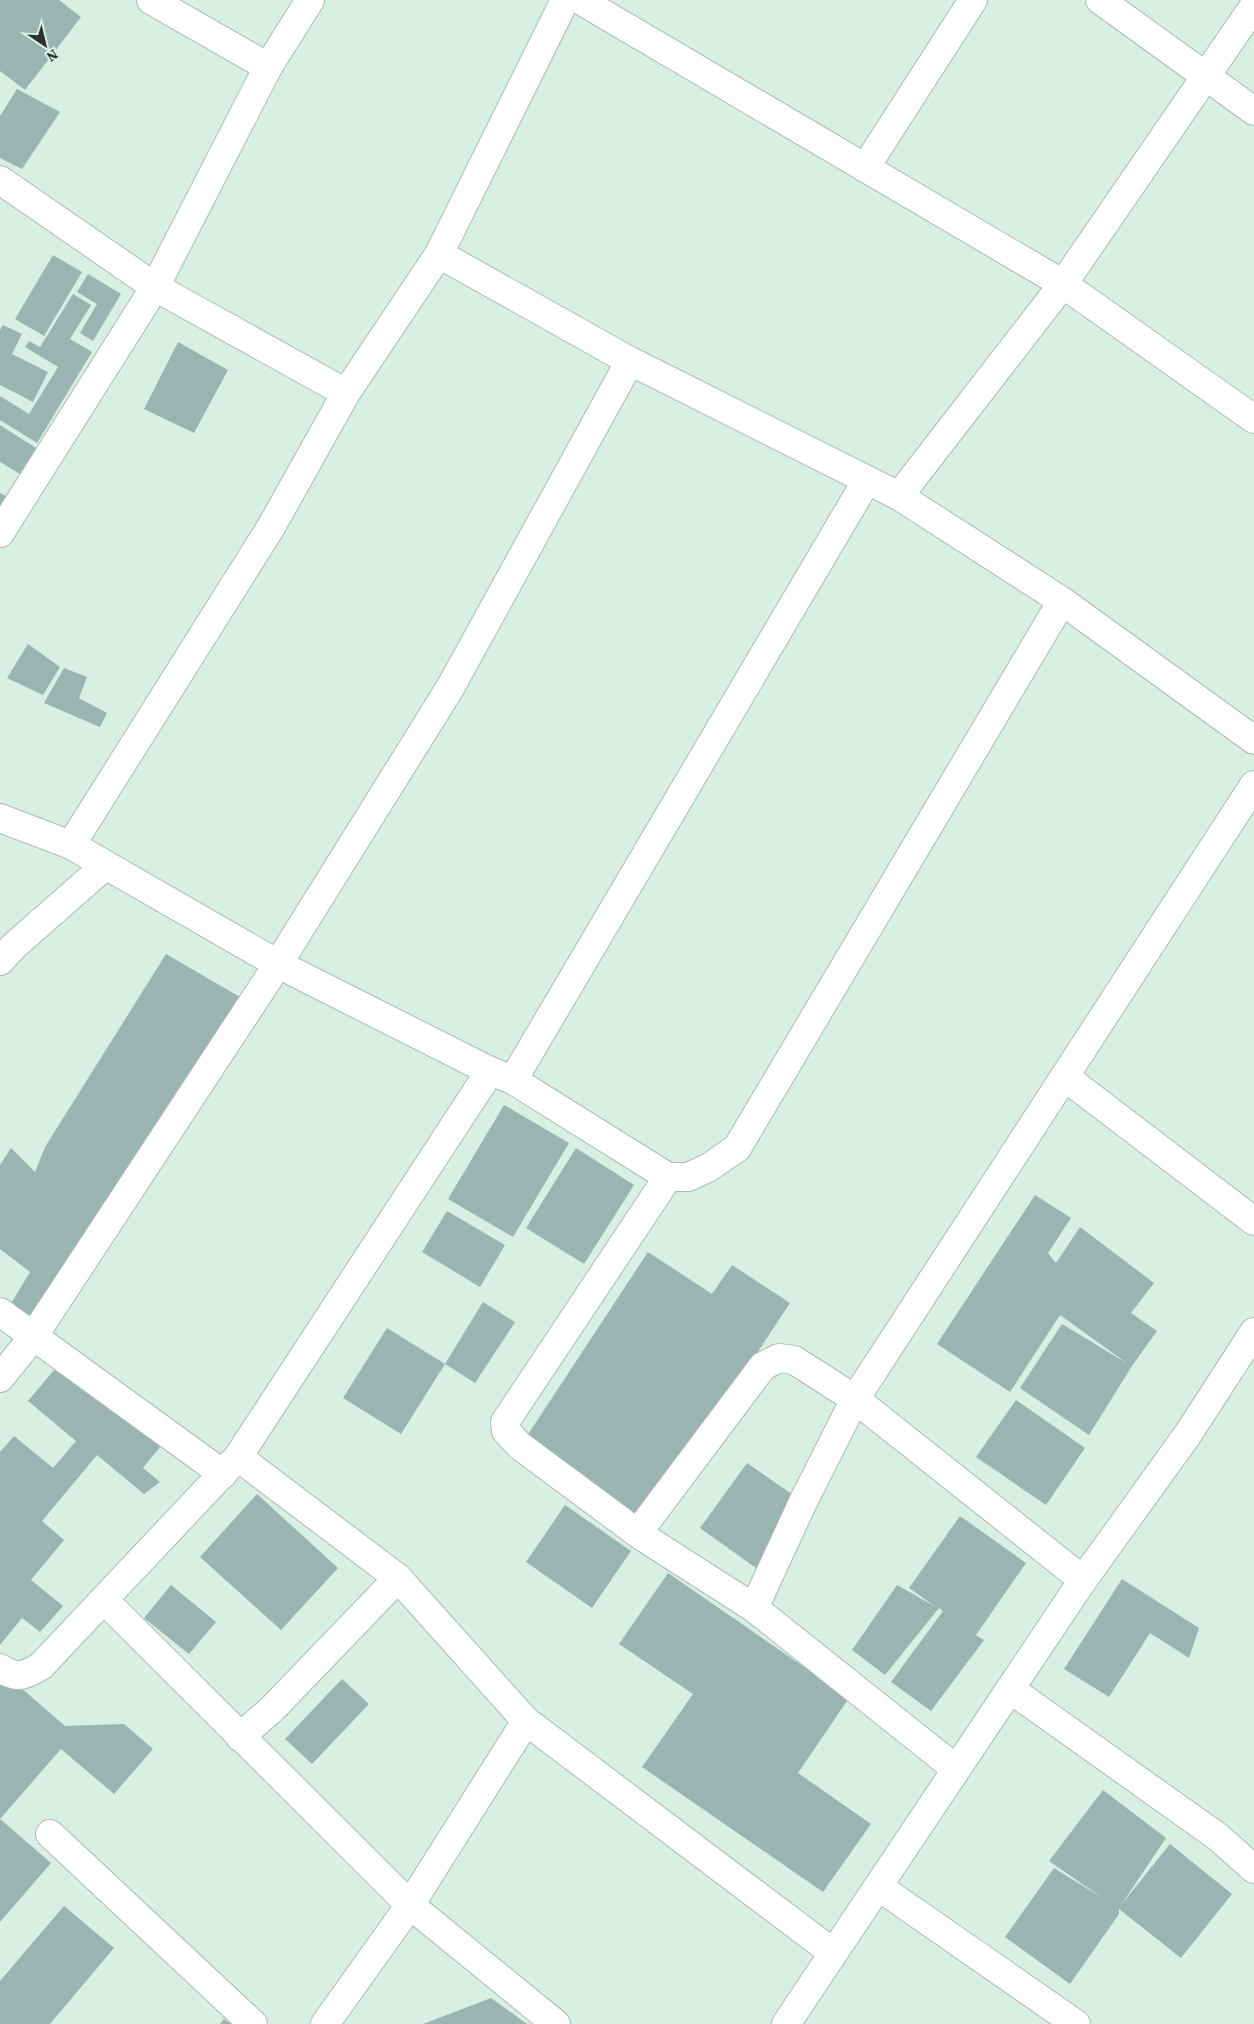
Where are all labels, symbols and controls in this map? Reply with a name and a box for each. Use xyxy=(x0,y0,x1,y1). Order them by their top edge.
north arrow xyxy=(20,20,70,70)
text: N xyxy=(43,45,62,67)

